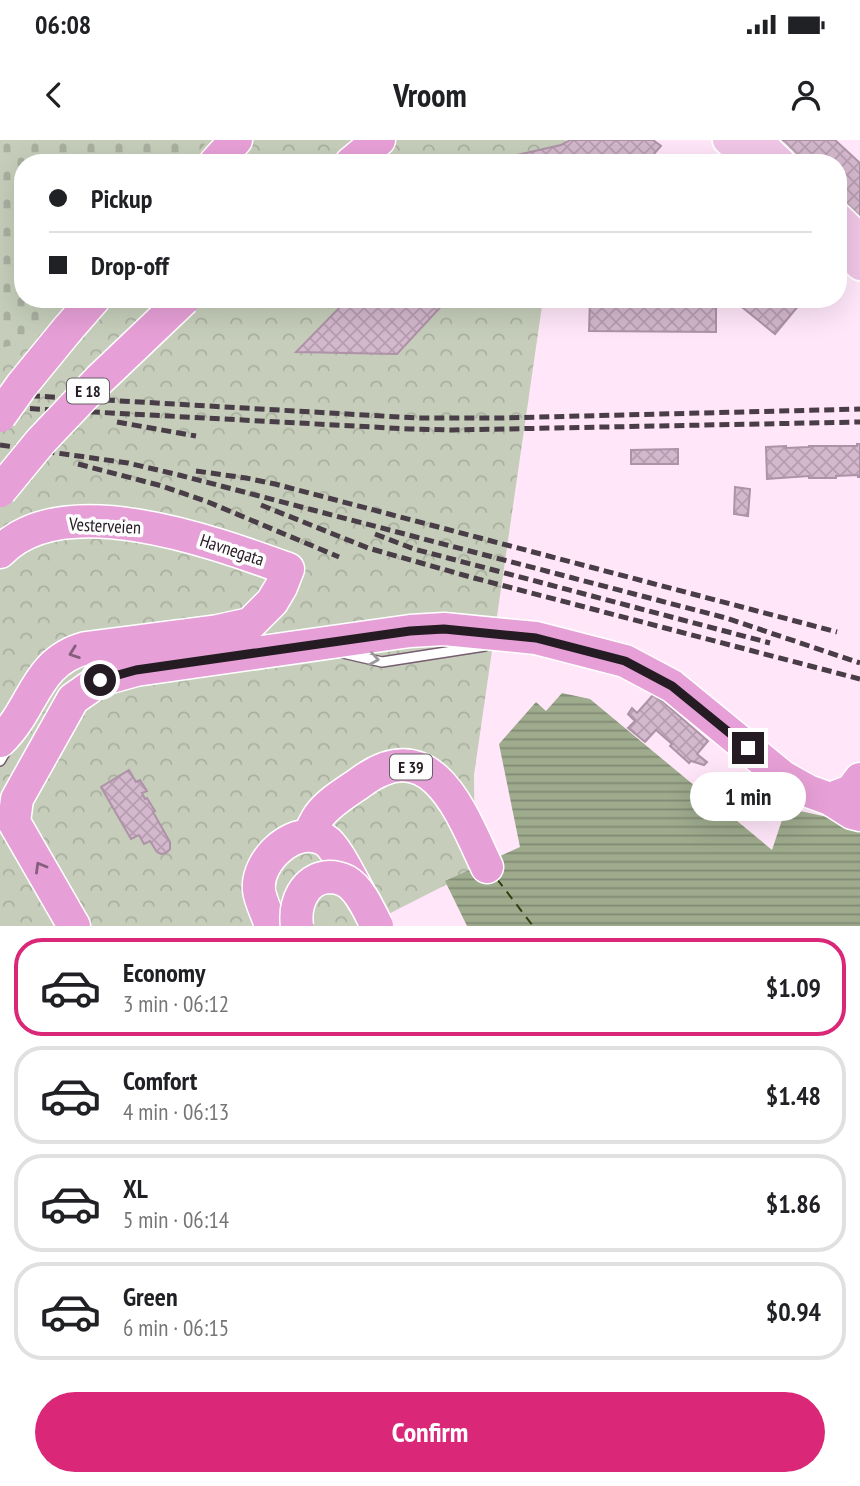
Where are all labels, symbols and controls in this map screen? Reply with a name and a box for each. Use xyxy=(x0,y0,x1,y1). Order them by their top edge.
text: 06:08 xyxy=(35,8,91,41)
text: Vroom xyxy=(393,74,467,116)
icon: back xyxy=(35,76,73,114)
icon: person xyxy=(787,76,825,114)
text: Pickup xyxy=(91,182,152,215)
text: Drop-off xyxy=(91,249,169,282)
road number: E 18 xyxy=(67,378,109,404)
street label: Vesterveien xyxy=(68,512,141,539)
street label: Havnegata xyxy=(197,528,267,571)
one-way arrow xyxy=(68,645,80,659)
one-way arrow xyxy=(368,651,380,666)
route start xyxy=(84,664,116,696)
route end xyxy=(732,732,764,764)
road number: E 39 xyxy=(390,754,432,780)
callout: 1 min xyxy=(690,772,806,822)
text: 1 min xyxy=(725,782,771,811)
one-way arrow xyxy=(35,861,48,874)
icon: car xyxy=(39,956,102,1019)
text: Economy xyxy=(123,956,205,989)
text: $1.09 xyxy=(766,971,821,1004)
text: 3 min · 06:12 xyxy=(123,989,229,1018)
icon: car xyxy=(39,1064,102,1127)
text: Comfort xyxy=(123,1064,197,1097)
text: $1.48 xyxy=(766,1079,821,1112)
text: 4 min · 06:13 xyxy=(123,1097,229,1126)
icon: car xyxy=(39,1172,102,1235)
text: XL xyxy=(123,1172,148,1205)
text: $1.86 xyxy=(766,1187,821,1220)
text: 5 min · 06:14 xyxy=(123,1205,229,1234)
icon: car xyxy=(39,1280,102,1343)
text: Green xyxy=(123,1280,178,1313)
text: $0.94 xyxy=(766,1295,821,1328)
text: 6 min · 06:15 xyxy=(123,1313,229,1342)
button: Confirm xyxy=(35,1392,825,1472)

